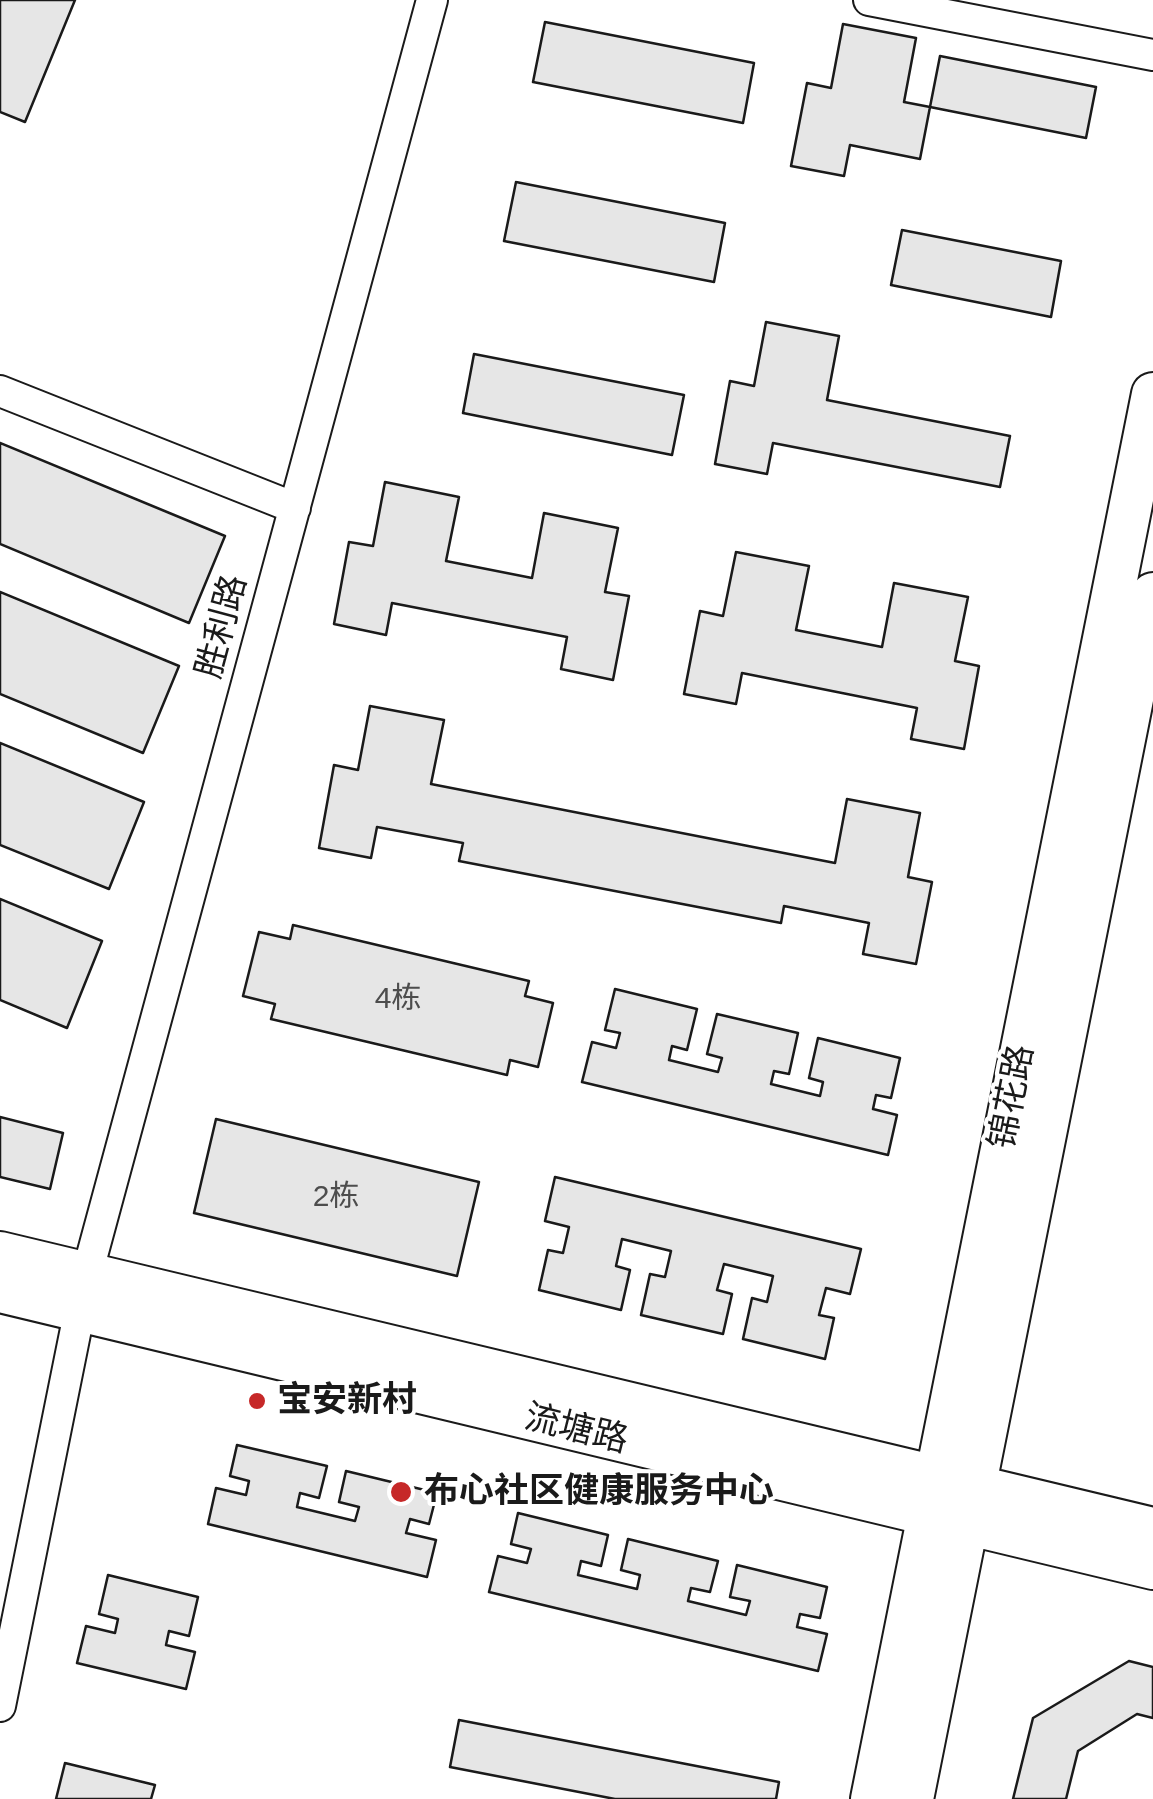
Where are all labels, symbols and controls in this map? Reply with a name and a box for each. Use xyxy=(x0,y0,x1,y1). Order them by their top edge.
street label: 胜利路 xyxy=(189,571,257,683)
house number: 4栋 xyxy=(375,982,421,1018)
street label: 锦花路 xyxy=(982,1041,1044,1153)
house number: 2栋 xyxy=(313,1180,359,1216)
place label: 宝安新村 xyxy=(277,1380,417,1422)
marker: 宝安新村 xyxy=(246,1390,268,1412)
street label: 流塘路 xyxy=(520,1397,632,1463)
place label: 布心社区健康服务中心 xyxy=(424,1471,774,1513)
marker: 布心社区健康服务中心 xyxy=(388,1479,414,1505)

